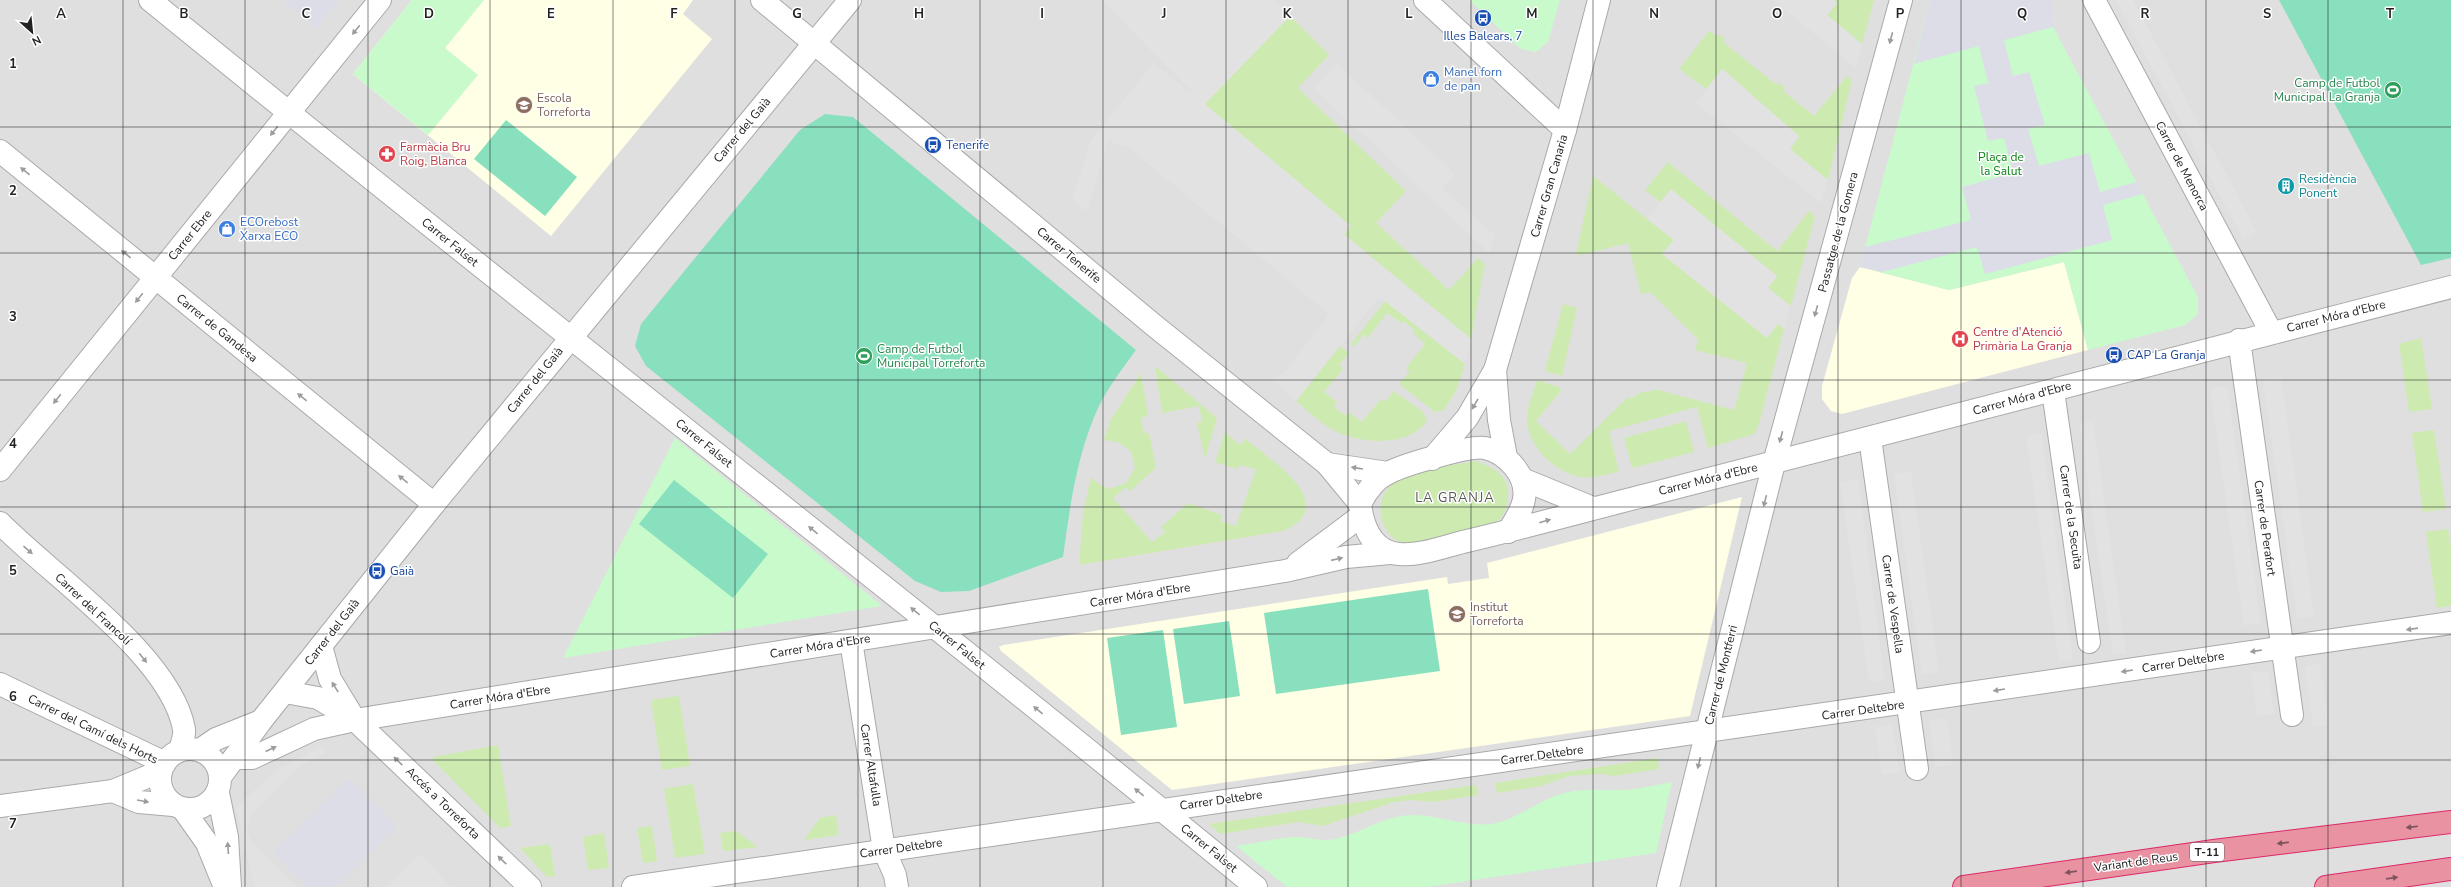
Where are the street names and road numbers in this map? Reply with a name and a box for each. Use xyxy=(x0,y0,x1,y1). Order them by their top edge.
street label: Carrer del Gaià xyxy=(710,94,774,166)
street label: Carrer de Menorca xyxy=(2152,118,2212,214)
street label: Carrer Gran Canaria xyxy=(1527,133,1571,239)
street label: Passatge de la Gomera xyxy=(1814,170,1862,294)
street label: Carrer Ebre xyxy=(165,206,215,264)
street label: Carrer Falset xyxy=(418,214,482,270)
street label: Carrer Tenerife xyxy=(1033,223,1105,287)
street label: Carrer de Gandesa xyxy=(173,290,261,366)
street label: Carrer Móra d'Ebre xyxy=(2285,296,2387,336)
street label: Carrer del Gaià xyxy=(503,344,567,416)
street label: Carrer Móra d'Ebre xyxy=(1971,377,2073,419)
street label: Carrer Falset xyxy=(672,415,736,471)
street label: Carrer Móra d'Ebre xyxy=(1657,459,1759,499)
street label: Carrer de la Secuita xyxy=(2056,464,2086,570)
street label: Carrer de Perafort xyxy=(2250,479,2280,578)
street label: Carrer de Vespella xyxy=(1878,554,1908,654)
street label: Carrer del Francolí xyxy=(51,569,135,649)
street label: Carrer Móra d'Ebre xyxy=(1089,579,1191,611)
street label: Carrer del Gaià xyxy=(301,595,363,669)
street label: Carrer Falset xyxy=(925,617,989,673)
street label: Carrer de Montferri xyxy=(1701,623,1741,727)
street label: Carrer Móra d'Ebre xyxy=(769,630,871,662)
street label: Carrer Deltebre xyxy=(2141,648,2225,676)
street label: Carrer Móra d'Ebre xyxy=(449,681,551,713)
street label: Carrer del Camí dels Horts xyxy=(25,690,161,768)
street label: Carrer Deltebre xyxy=(1821,696,1905,724)
street label: Carrer Altafulla xyxy=(857,723,885,807)
street label: Carrer Deltebre xyxy=(1500,741,1584,769)
street label: Accés a Torreforta xyxy=(402,763,484,843)
street label: Carrer Deltebre xyxy=(1179,786,1263,814)
street label: Carrer Falset xyxy=(1177,820,1241,876)
street label: Carrer Deltebre xyxy=(859,834,943,862)
road number: T-11 xyxy=(2190,843,2224,861)
street label: Variant de Reus xyxy=(2092,848,2179,876)

